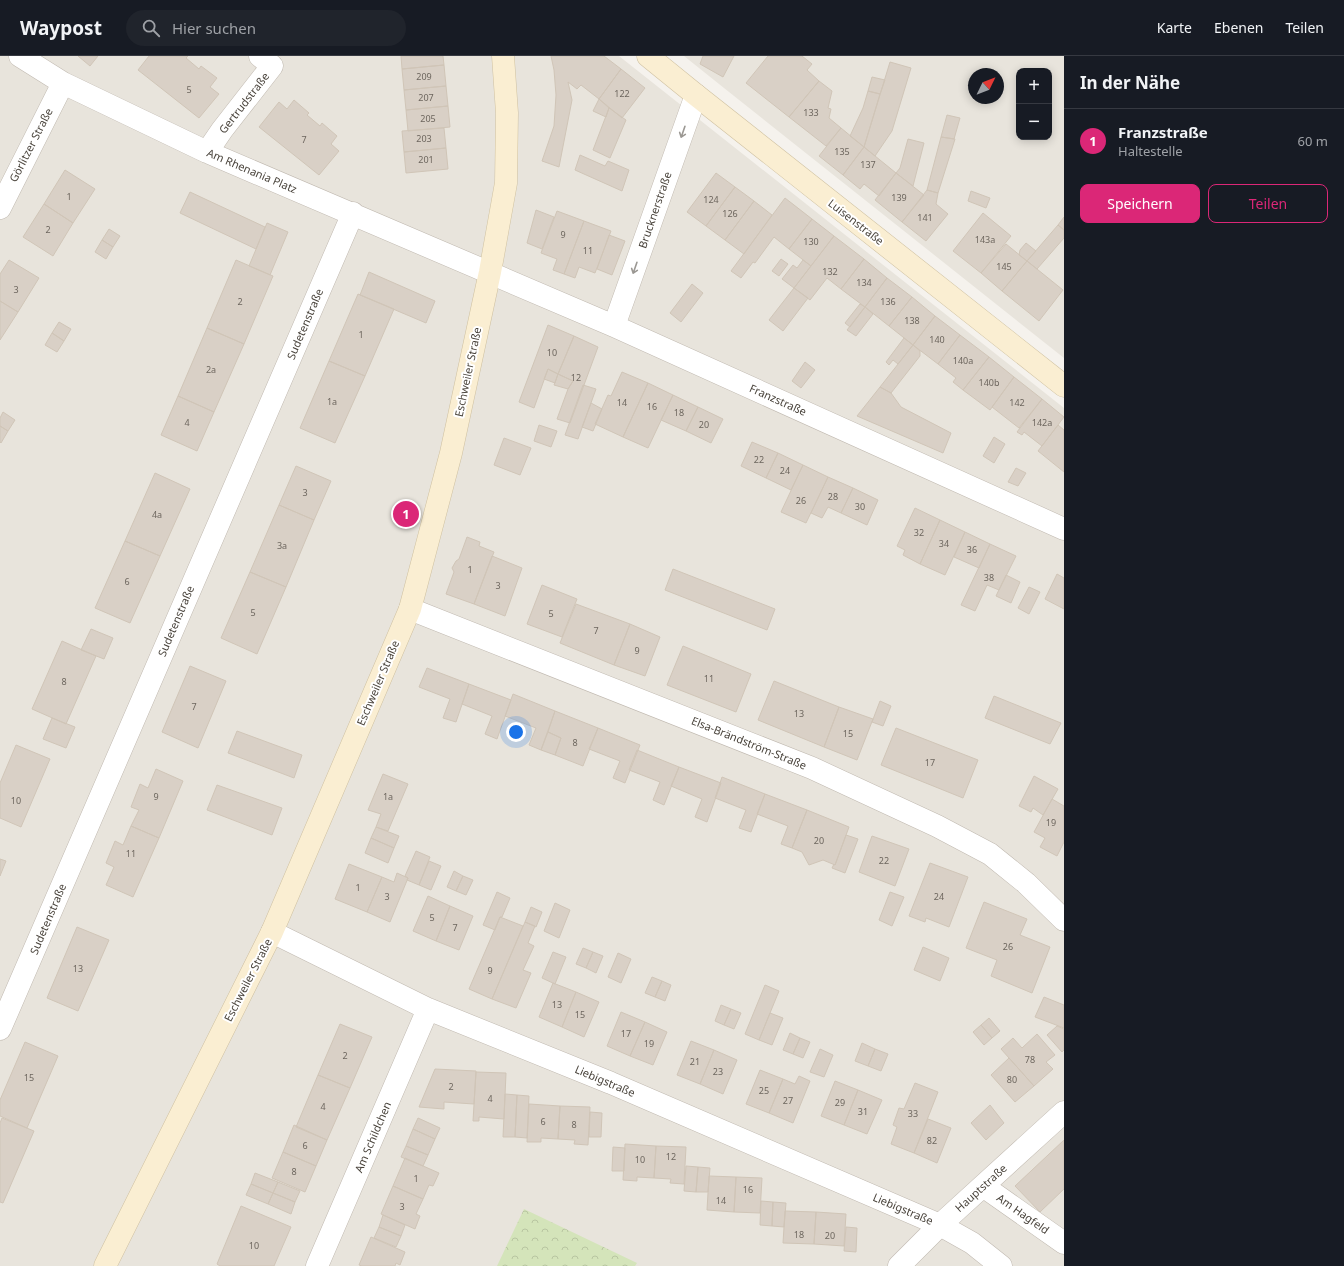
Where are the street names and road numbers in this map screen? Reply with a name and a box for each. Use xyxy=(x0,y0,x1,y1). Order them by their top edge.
street label: Gertrudstraße xyxy=(215,69,272,136)
street label: Görlitzer Straße xyxy=(5,105,56,184)
street label: Am Rhenania Platz xyxy=(205,145,300,196)
street label: Brucknerstraße xyxy=(634,170,675,250)
street label: Luisenstraße xyxy=(825,195,887,248)
street label: Sudetenstraße xyxy=(283,286,326,362)
street label: Eschweiler Straße xyxy=(451,326,484,418)
street label: Franzstraße xyxy=(747,380,809,419)
street label: Sudetenstraße xyxy=(154,583,197,659)
street label: Eschweiler Straße xyxy=(353,638,402,728)
street label: Elsa-Brändström-Straße xyxy=(689,713,809,772)
street label: Sudetenstraße xyxy=(26,881,69,957)
street label: Eschweiler Straße xyxy=(220,936,275,1024)
street label: Liebigstraße xyxy=(573,1061,638,1100)
street label: Am Schildchen xyxy=(351,1099,394,1175)
street label: Hauptstraße xyxy=(952,1160,1010,1215)
street label: Liebigstraße xyxy=(871,1189,936,1228)
street label: Am Hagfeld xyxy=(994,1190,1053,1237)

